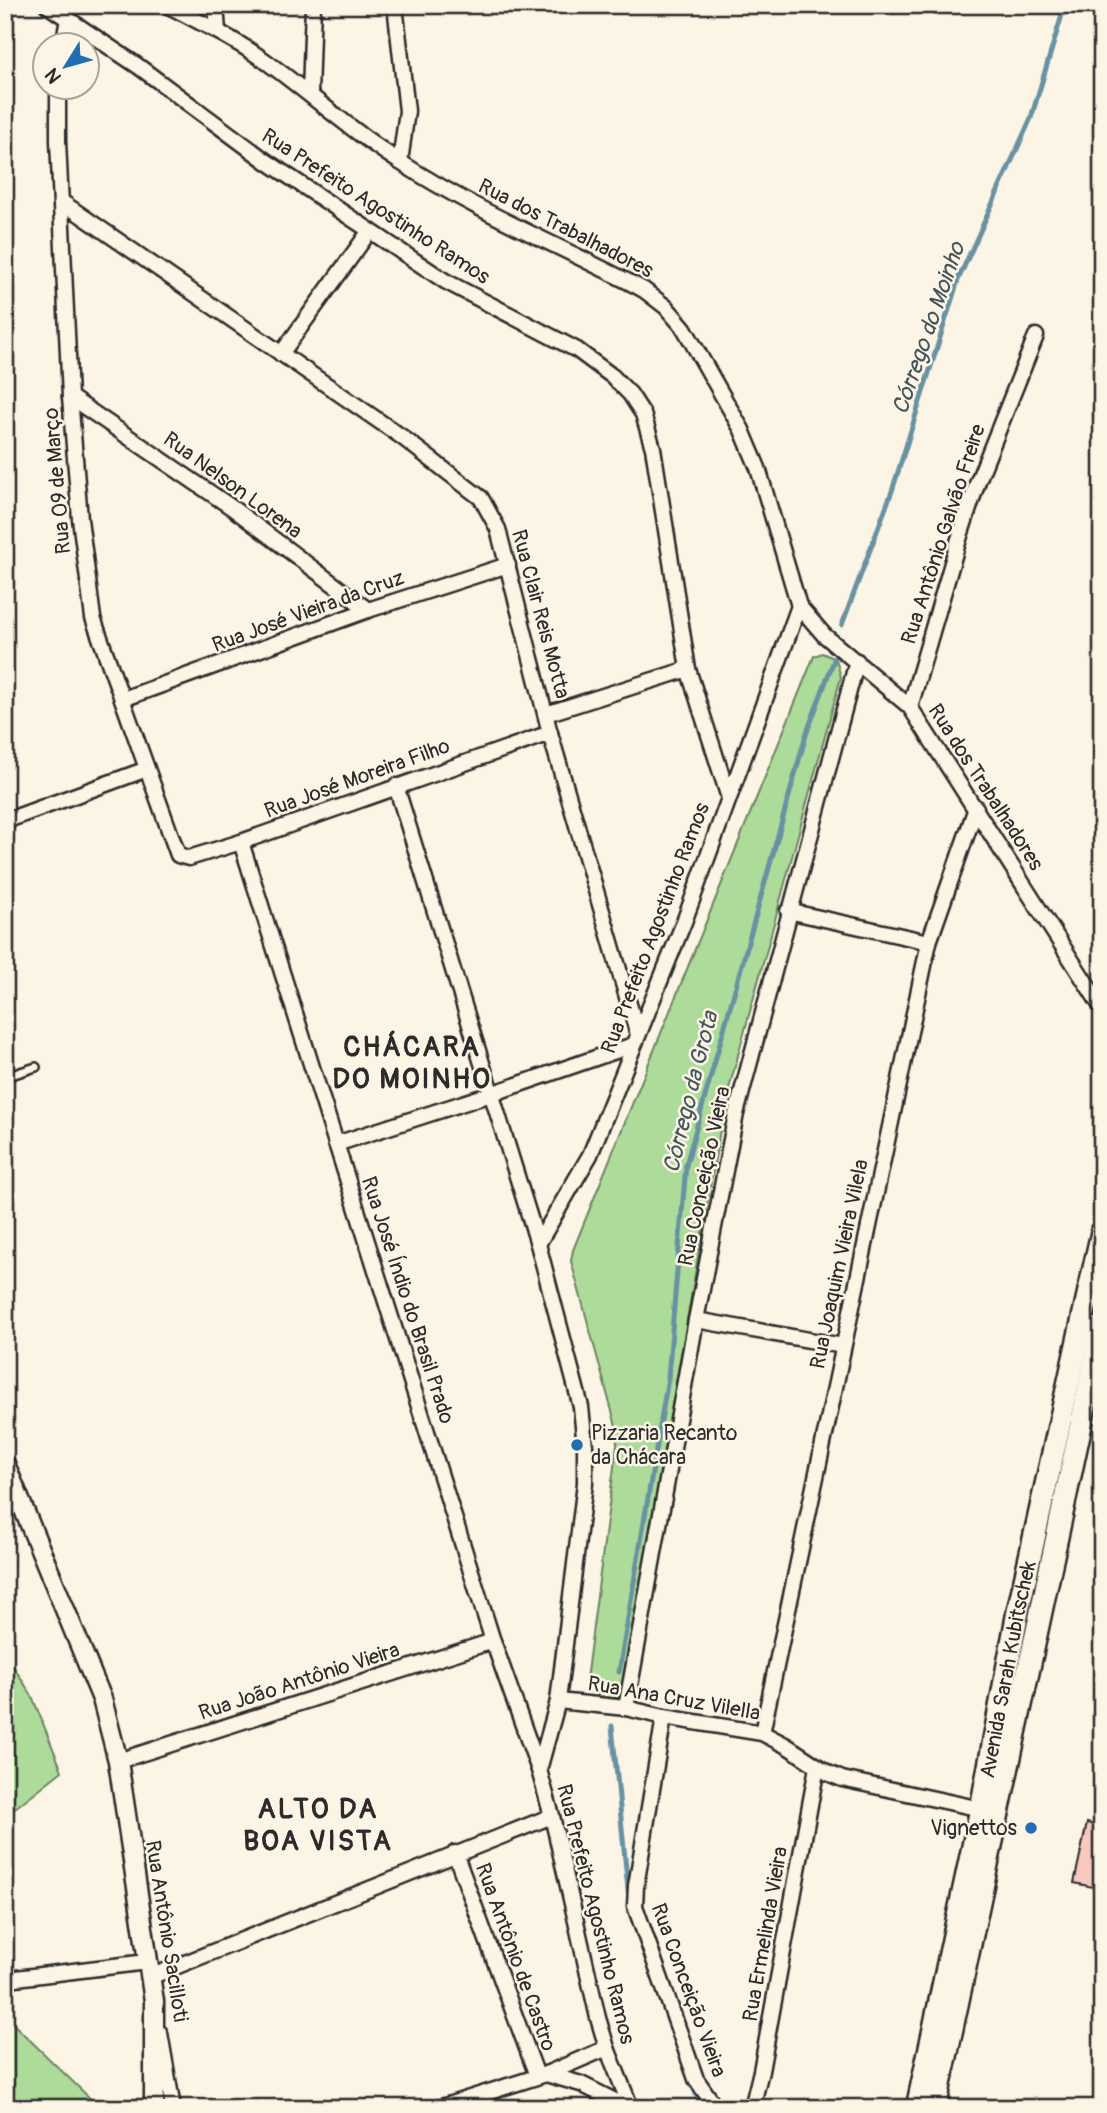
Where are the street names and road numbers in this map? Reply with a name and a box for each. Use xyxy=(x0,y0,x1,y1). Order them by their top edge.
street label: Rua Prefeito Agostinho Ramos xyxy=(256,122,496,291)
street label: Rua dos Trabalhadores xyxy=(474,173,658,285)
street label: Rua 09 de Março xyxy=(38,407,77,555)
street label: Rua Antônio Galvão Freire xyxy=(895,420,992,648)
street label: Rua Nelson Lorena xyxy=(158,426,307,545)
street label: Rua Clair Reis Motta xyxy=(505,527,576,702)
street label: Rua José Vieira da Cruz xyxy=(209,564,408,659)
street label: Rua dos Trabalhadores xyxy=(922,699,1050,876)
street label: Rua José Moreira Filho xyxy=(261,732,454,825)
street label: Rua Prefeito Agostinho Ramos xyxy=(595,798,716,1058)
street label: Rua Conceição Vieira xyxy=(672,1084,737,1268)
street label: Rua Joaquim Vieira Vilela xyxy=(804,1157,875,1371)
street label: Rua José Índio do Brasil Prado xyxy=(355,1173,460,1427)
street label: Avenida Sarah Kubitschek xyxy=(974,1558,1043,1780)
street label: Rua João Antônio Vieira xyxy=(195,1636,403,1727)
street label: Rua Ana Cruz Vilella xyxy=(585,1670,762,1727)
street label: Rua Prefeito Agostinho Ramos xyxy=(550,1781,641,2047)
street label: Rua Antônio Sacilloti xyxy=(139,1838,194,2024)
street label: Rua Ermelinda Vieira xyxy=(737,1845,794,2024)
street label: Rua Antônio de Castro xyxy=(469,1859,562,2055)
street label: Rua Conceição Vieira xyxy=(645,1900,733,2081)

